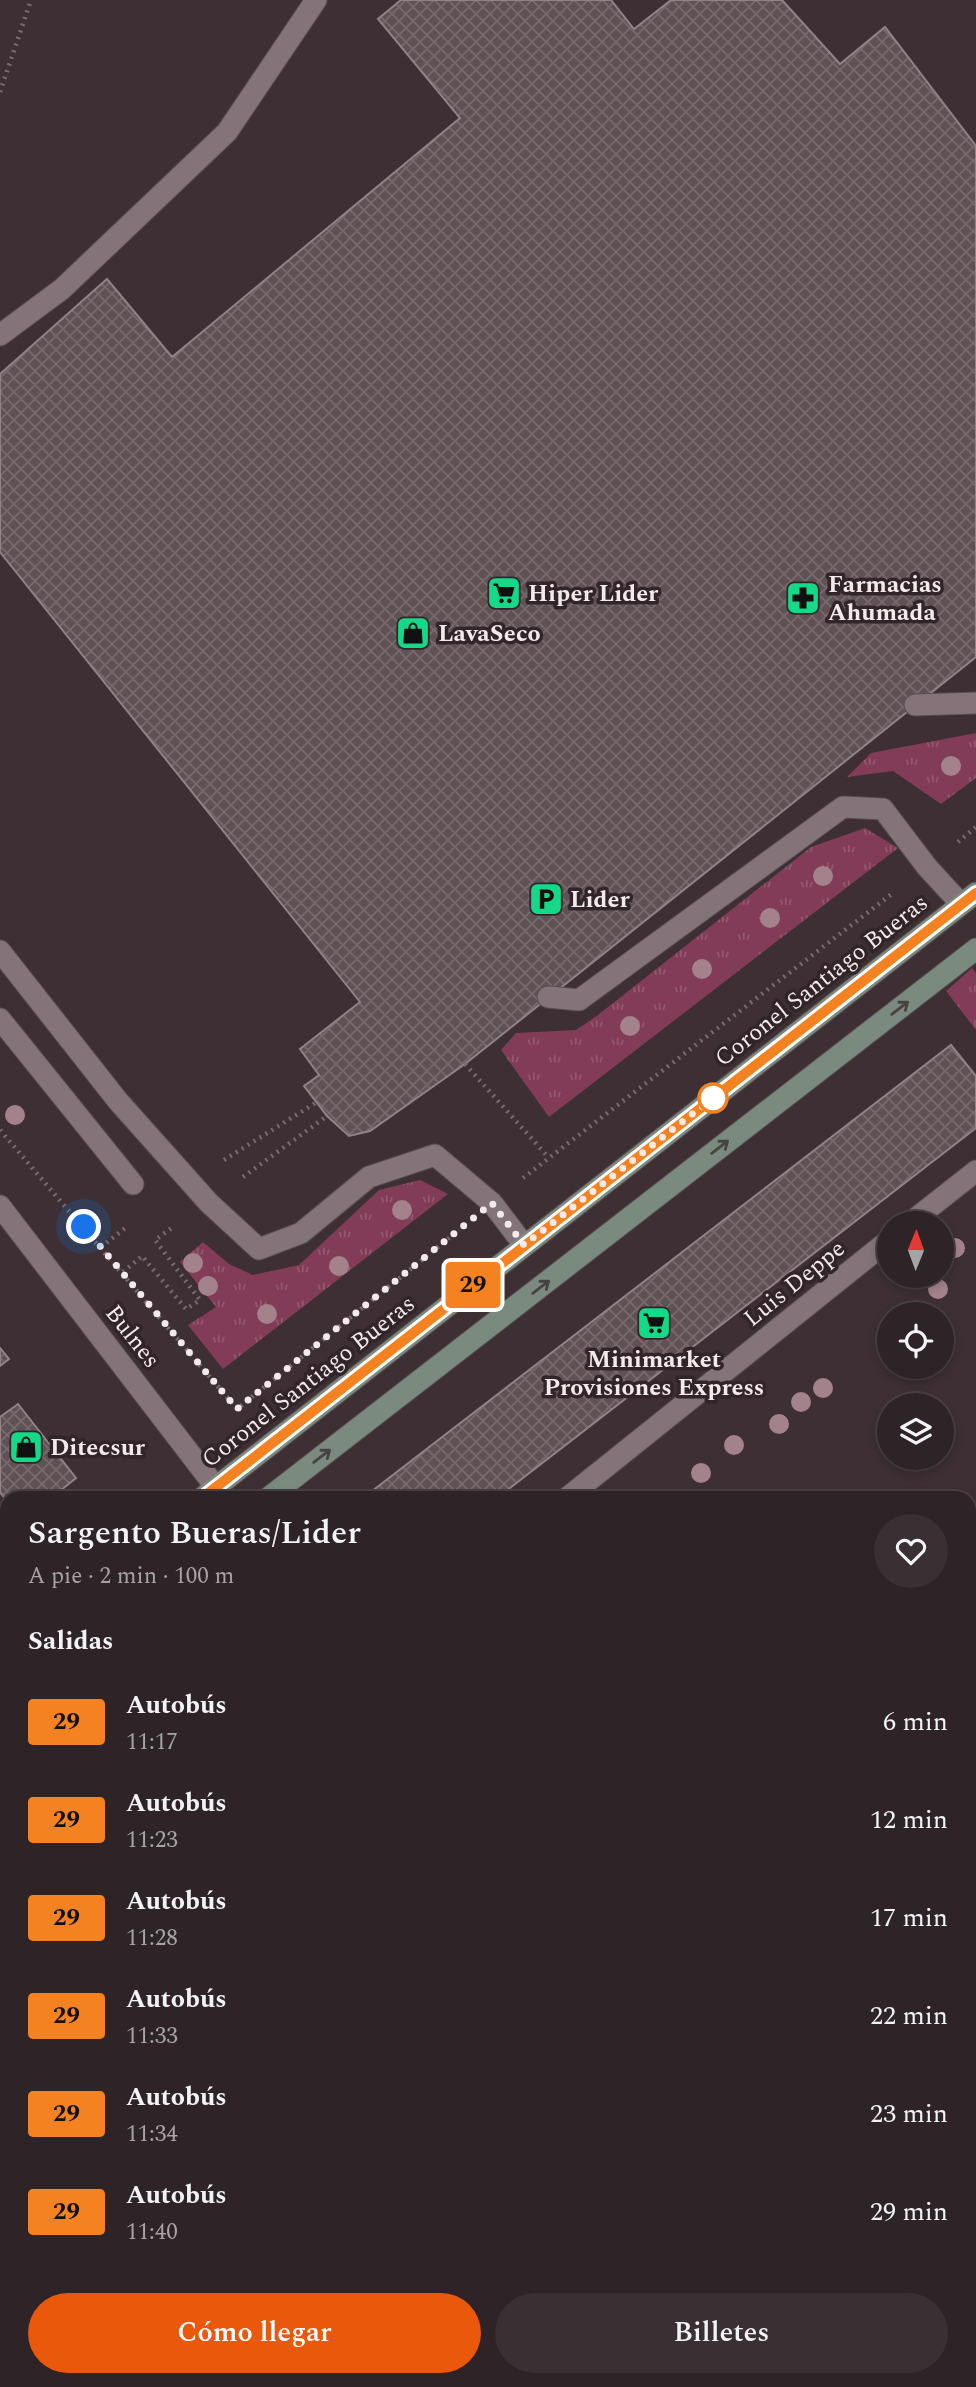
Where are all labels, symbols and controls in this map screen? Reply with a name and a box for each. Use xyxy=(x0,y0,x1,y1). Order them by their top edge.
place label: Farmacias Ahumada xyxy=(828,567,942,631)
supermarket icon: Hiper Lider xyxy=(485,574,523,612)
place label: Hiper Lider xyxy=(528,576,659,612)
pharmacy icon: Farmacias Ahumada xyxy=(784,579,822,617)
shop icon: LavaSeco xyxy=(394,614,432,652)
place label: LavaSeco xyxy=(438,616,541,652)
parking icon: Lider xyxy=(527,880,565,918)
place label: Lider xyxy=(570,882,630,918)
street label: Coronel Santiago Bueras xyxy=(707,886,936,1076)
one-way arrow xyxy=(891,1000,909,1015)
unlabelled marker xyxy=(698,1083,728,1113)
one-way arrow xyxy=(711,1140,729,1155)
your location xyxy=(66,1209,101,1244)
north arrow xyxy=(877,1211,954,1288)
map controls xyxy=(877,1211,954,1470)
street label: Luis Deppe xyxy=(736,1231,853,1336)
line badge: 29 xyxy=(442,1262,504,1308)
text: 29 xyxy=(460,1267,486,1303)
one-way arrow xyxy=(531,1279,549,1294)
street label: Coronel Santiago Bueras xyxy=(194,1287,423,1477)
street label: Bulnes xyxy=(96,1297,169,1376)
button: locate xyxy=(877,1302,954,1379)
supermarket icon: Minimarket Provisiones Express xyxy=(635,1304,673,1342)
place label: Minimarket Provisiones Express xyxy=(544,1342,764,1406)
button: layers xyxy=(877,1393,954,1470)
shop icon: Ditecsur xyxy=(7,1428,45,1466)
place label: Ditecsur xyxy=(50,1430,146,1466)
one-way arrow xyxy=(313,1449,331,1464)
text: Sargento Bueras/Lider xyxy=(28,1508,361,1558)
button: heart xyxy=(874,1514,948,1588)
text: A pie · 2 min · 100 m xyxy=(28,1559,234,1594)
text: Salidas xyxy=(28,1621,113,1661)
text: Autobús xyxy=(126,1685,227,1725)
text: 6 min xyxy=(883,1702,948,1742)
text: 29 xyxy=(53,1704,80,1740)
text: 11:17 xyxy=(126,1725,178,1760)
text: Autobús xyxy=(126,1783,227,1823)
text: 12 min xyxy=(870,1800,948,1840)
text: 29 xyxy=(53,1802,80,1838)
text: 11:23 xyxy=(126,1823,178,1858)
text: Autobús xyxy=(126,1881,227,1921)
text: 17 min xyxy=(870,1898,948,1938)
text: 29 xyxy=(53,1900,80,1936)
text: 11:28 xyxy=(126,1921,178,1956)
text: Autobús xyxy=(126,1979,227,2019)
text: 22 min xyxy=(870,1996,948,2036)
text: 29 xyxy=(53,1998,80,2034)
text: 11:33 xyxy=(126,2019,178,2054)
text: Autobús xyxy=(126,2077,227,2117)
text: 23 min xyxy=(870,2094,948,2134)
text: 29 xyxy=(53,2096,80,2132)
text: 11:34 xyxy=(126,2117,178,2152)
text: Autobús xyxy=(126,2175,227,2215)
text: 29 min xyxy=(870,2192,948,2232)
text: 29 xyxy=(53,2194,80,2230)
text: 11:40 xyxy=(126,2215,178,2250)
button: Cómo llegar xyxy=(28,2293,481,2373)
button: Billetes xyxy=(495,2293,948,2373)

